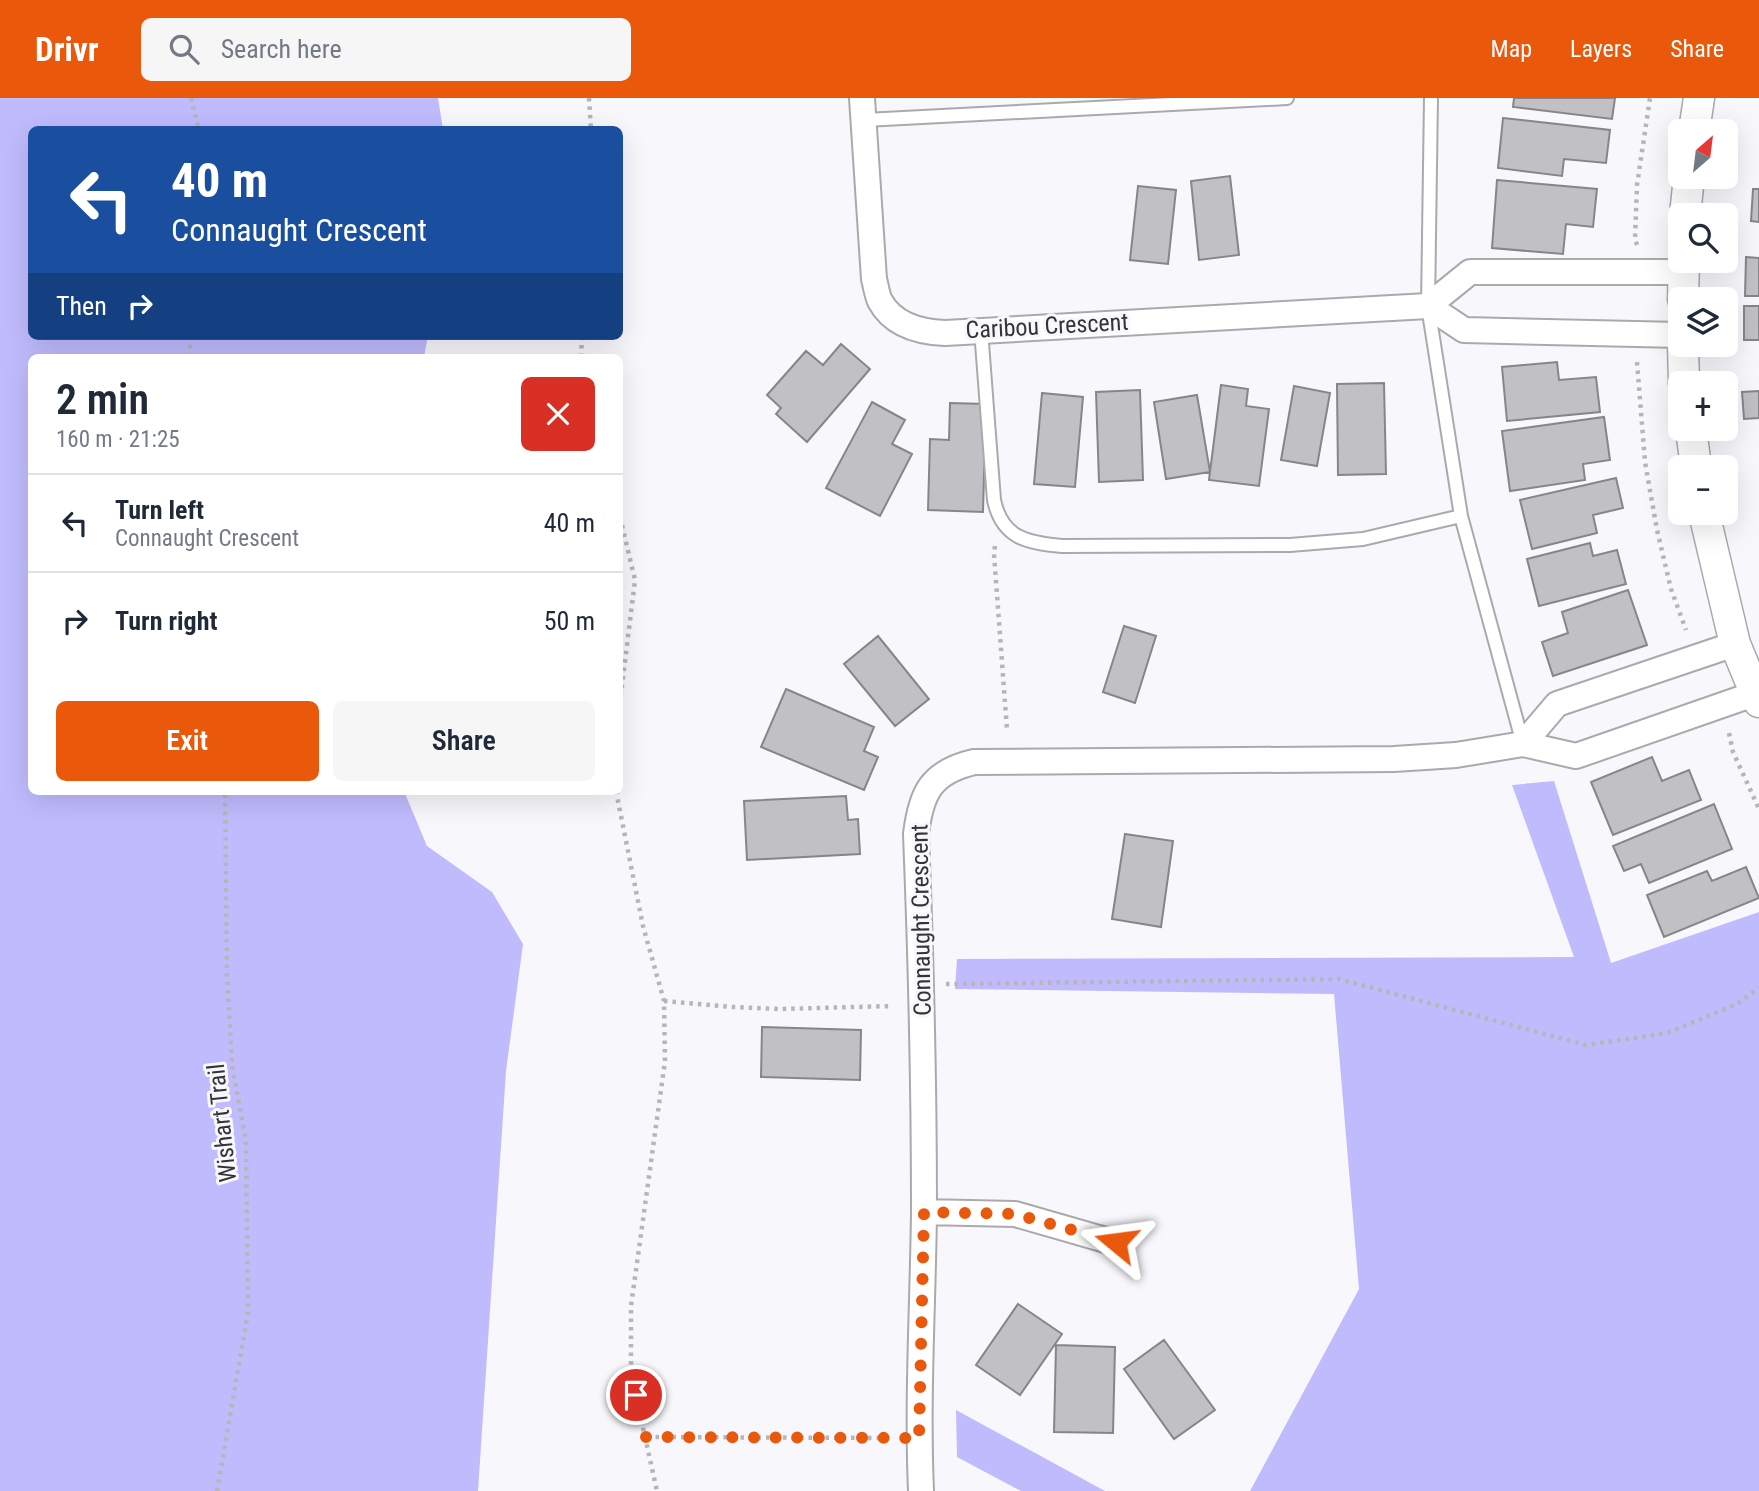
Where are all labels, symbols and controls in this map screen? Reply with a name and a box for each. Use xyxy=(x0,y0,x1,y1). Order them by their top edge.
search box xyxy=(141,18,631,81)
text: Drivr xyxy=(35,30,99,69)
icon: search xyxy=(165,30,203,68)
text: Search here xyxy=(221,34,342,64)
text: Map xyxy=(1491,35,1532,63)
text: Layers xyxy=(1570,35,1632,63)
text: Share xyxy=(1670,35,1724,63)
north arrow xyxy=(1668,119,1738,189)
map controls xyxy=(1668,119,1738,525)
text: 40 m xyxy=(171,152,268,209)
icon: left xyxy=(56,154,147,245)
button: search xyxy=(1668,203,1738,273)
text: Connaught Crescent xyxy=(171,211,427,249)
icon: right xyxy=(121,287,159,325)
button: layers xyxy=(1668,287,1738,357)
text: Then xyxy=(56,291,107,321)
street label: Caribou Crescent xyxy=(965,308,1129,344)
button: + xyxy=(1668,371,1738,441)
text: 2 min xyxy=(56,375,149,424)
button: close xyxy=(521,377,595,451)
text: 160 m · 21:25 xyxy=(56,426,180,453)
button: − xyxy=(1668,455,1738,525)
text: Turn left xyxy=(115,495,204,525)
icon: left xyxy=(56,504,94,542)
text: 40 m xyxy=(544,508,595,538)
text: Connaught Crescent xyxy=(115,525,299,552)
icon: right xyxy=(56,602,94,640)
text: Turn right xyxy=(115,606,217,636)
text: 50 m xyxy=(544,606,595,636)
button: Exit xyxy=(56,701,319,781)
button: Share xyxy=(333,701,595,781)
street label: Connaught Crescent xyxy=(905,824,937,1016)
street label: Wishart Trail xyxy=(202,1062,242,1184)
position arrow xyxy=(1079,1205,1153,1279)
pin xyxy=(606,1365,666,1425)
icon: arrive xyxy=(617,1376,655,1414)

